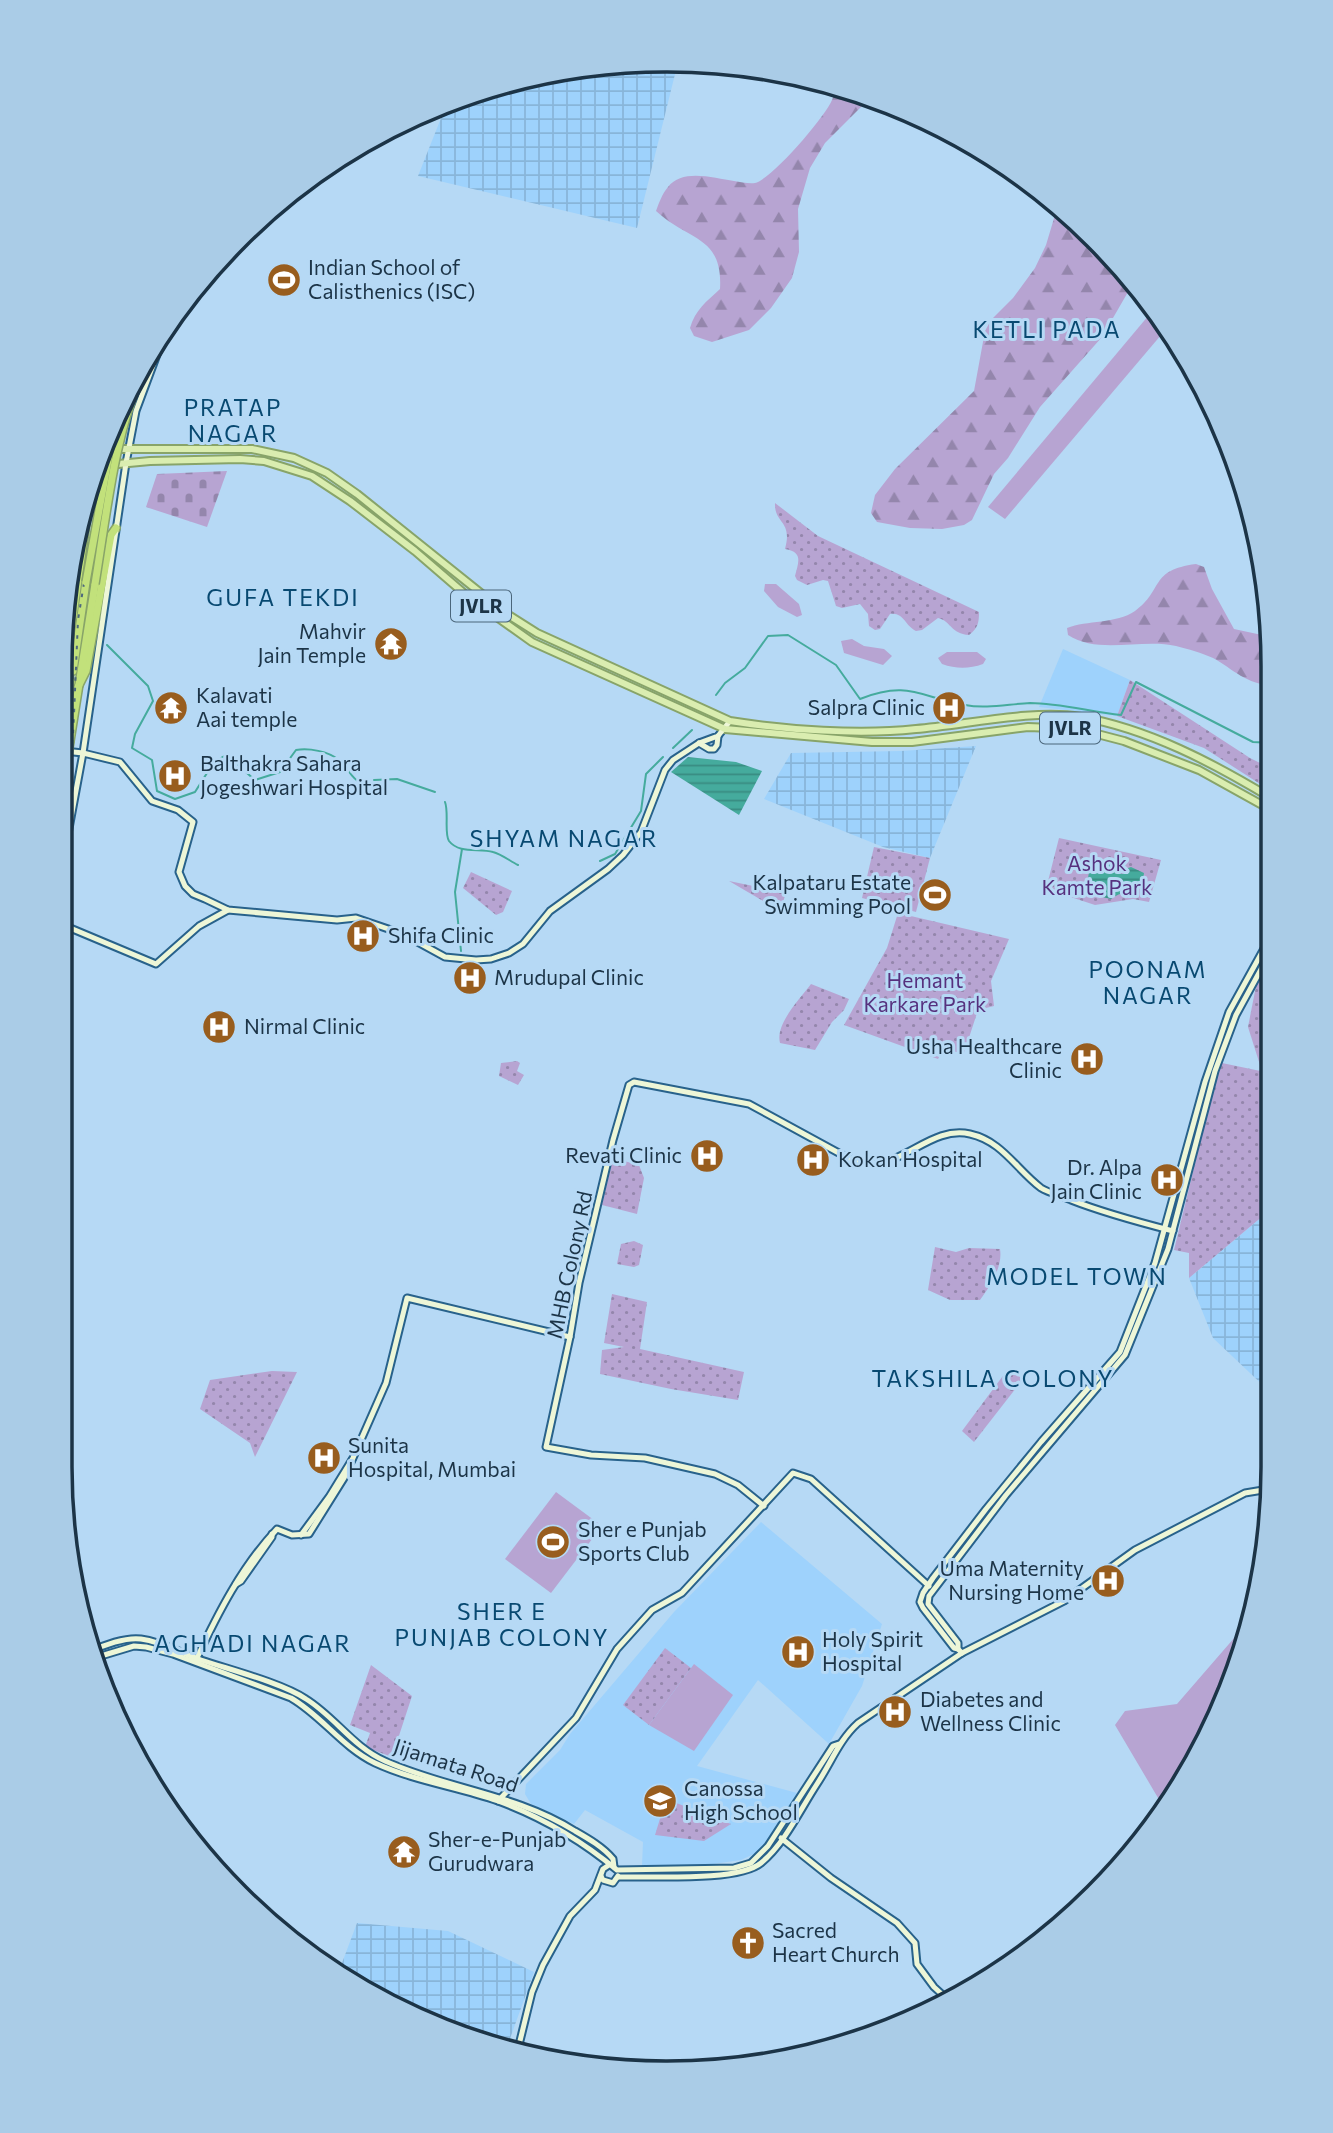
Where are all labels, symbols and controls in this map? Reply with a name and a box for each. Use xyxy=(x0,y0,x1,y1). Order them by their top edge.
place label: Indian School of Calisthenics (ISC) xyxy=(308,254,475,303)
sports icon: Indian School of Calisthenics (ISC) xyxy=(265,261,303,299)
district label: KETLI PADA xyxy=(972,315,1122,343)
district label: PRATAP NAGAR xyxy=(184,393,282,447)
district label: GUFA TEKDI xyxy=(206,583,360,611)
road number: JVLR xyxy=(451,590,511,622)
place label: Mahvir Jain Temple xyxy=(257,618,366,667)
temple icon: Mahvir Jain Temple xyxy=(372,625,410,663)
place label: Kalavati Aai temple xyxy=(196,682,297,731)
temple icon: Kalavati Aai temple xyxy=(152,689,190,727)
hospital icon: Salpra Clinic xyxy=(930,689,968,727)
place label: Salpra Clinic xyxy=(808,694,925,719)
road number: JVLR xyxy=(1040,712,1100,744)
place label: Balthakra Sahara Jogeshwari Hospital xyxy=(200,750,388,799)
hospital icon: Balthakra Sahara Jogeshwari Hospital xyxy=(156,757,194,795)
district label: SHYAM NAGAR xyxy=(470,824,658,852)
park label: Ashok Kamte Park xyxy=(1042,850,1152,899)
place label: Kalpataru Estate Swimming Pool xyxy=(752,869,911,918)
sports icon: Kalpataru Estate Swimming Pool xyxy=(916,876,954,914)
hospital icon: Shifa Clinic xyxy=(344,917,382,955)
place label: Shifa Clinic xyxy=(388,922,494,947)
district label: POONAM NAGAR xyxy=(1088,955,1208,1009)
hospital icon: Mrudupal Clinic xyxy=(451,959,489,997)
place label: Mrudupal Clinic xyxy=(494,964,644,989)
park label: Hemant Karkare Park xyxy=(864,967,986,1016)
hospital icon: Nirmal Clinic xyxy=(200,1008,238,1046)
place label: Nirmal Clinic xyxy=(244,1013,365,1038)
place label: Usha Healthcare Clinic xyxy=(906,1033,1062,1082)
hospital icon: Usha Healthcare Clinic xyxy=(1068,1040,1106,1078)
hospital icon: Revati Clinic xyxy=(688,1137,726,1175)
hospital icon: Kokan Hospital xyxy=(794,1141,832,1179)
place label: Revati Clinic xyxy=(565,1142,682,1167)
place label: Kokan Hospital xyxy=(838,1146,983,1171)
place label: Dr. Alpa Jain Clinic xyxy=(1051,1154,1142,1203)
hospital icon: Dr. Alpa Jain Clinic xyxy=(1148,1161,1186,1199)
street label: MHB Colony Rd xyxy=(541,1189,596,1341)
district label: MODEL TOWN xyxy=(986,1262,1168,1290)
district label: TAKSHILA COLONY xyxy=(871,1364,1115,1392)
place label: Sunita Hospital, Mumbai xyxy=(348,1432,516,1481)
hospital icon: Sunita Hospital, Mumbai xyxy=(305,1439,343,1477)
place label: Sher e Punjab Sports Club xyxy=(578,1516,707,1565)
sports icon: Sher e Punjab Sports Club xyxy=(534,1523,572,1561)
place label: Uma Maternity Nursing Home xyxy=(940,1555,1084,1604)
hospital icon: Uma Maternity Nursing Home xyxy=(1089,1562,1127,1600)
district label: SHER E PUNJAB COLONY xyxy=(395,1597,609,1651)
place label: Holy Spirit Hospital xyxy=(822,1626,923,1675)
district label: AGHADI NAGAR xyxy=(154,1629,352,1657)
hospital icon: Holy Spirit Hospital xyxy=(779,1633,817,1671)
place label: Diabetes and Wellness Clinic xyxy=(920,1686,1061,1735)
hospital icon: Diabetes and Wellness Clinic xyxy=(876,1693,914,1731)
street label: Jijamata Road xyxy=(391,1733,522,1797)
place label: Canossa High School xyxy=(684,1775,798,1824)
school or university icon: Canossa High School xyxy=(641,1782,679,1820)
place label: Sher-e-Punjab Gurudwara xyxy=(428,1826,566,1875)
temple icon: Sher-e-Punjab Gurudwara xyxy=(385,1833,423,1871)
place label: Sacred Heart Church xyxy=(772,1917,899,1966)
church icon: Sacred Heart Church xyxy=(729,1924,767,1962)

